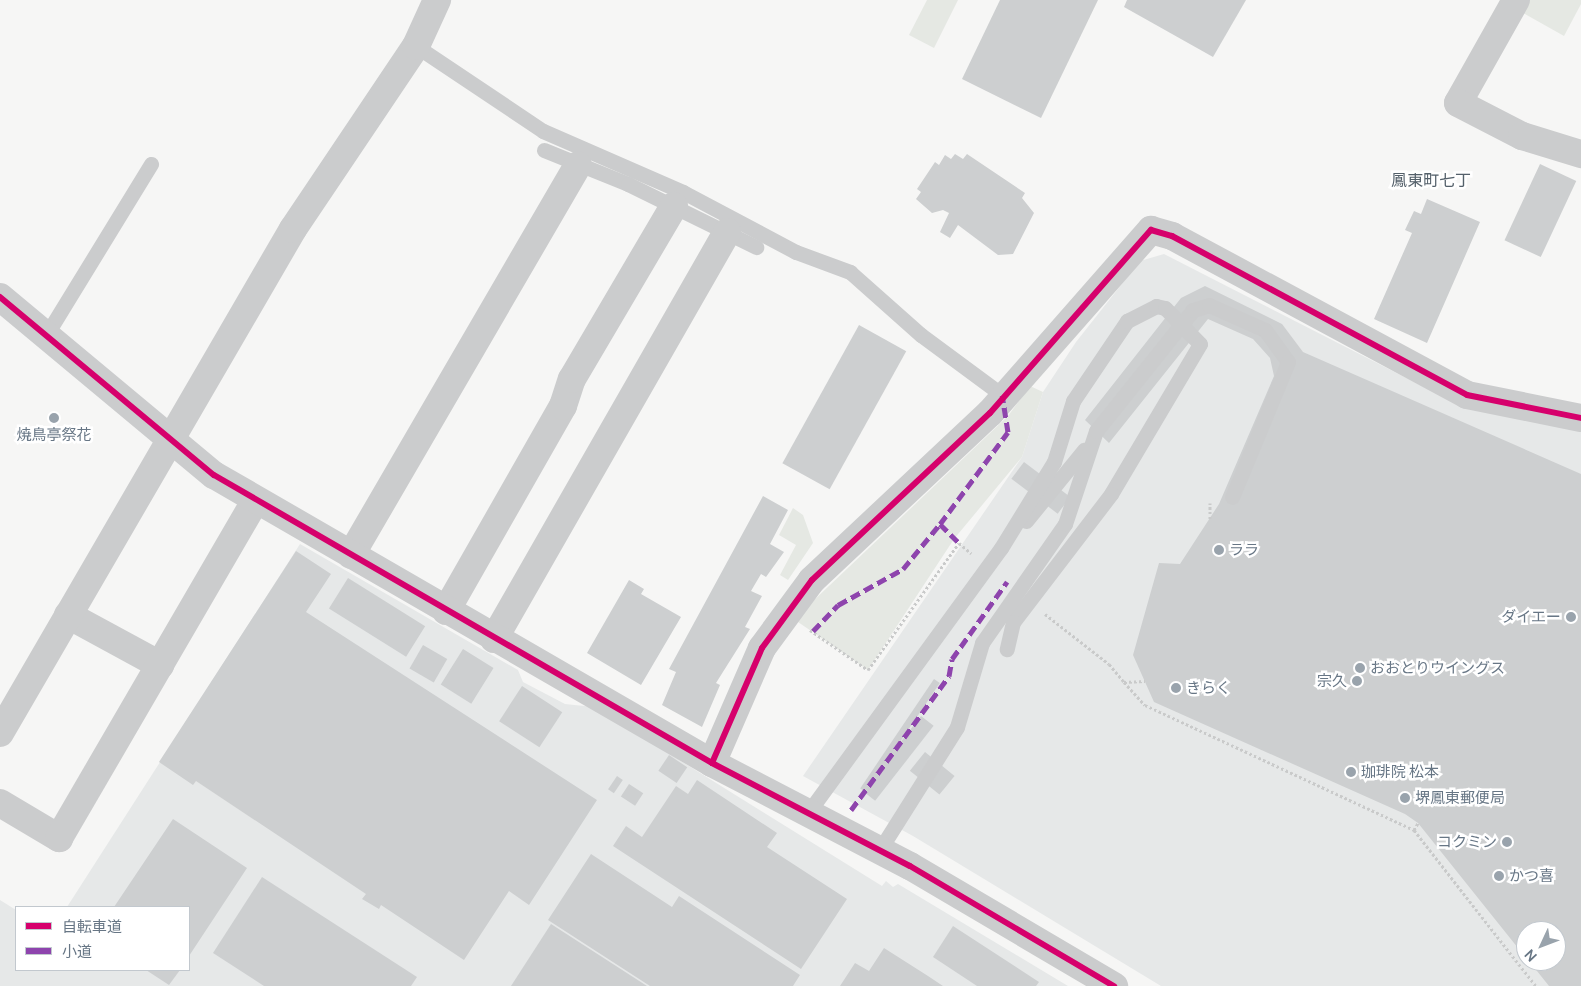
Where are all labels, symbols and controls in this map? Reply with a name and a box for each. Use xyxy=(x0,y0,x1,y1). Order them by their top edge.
district label: 鳳東町七丁 xyxy=(1391,170,1471,190)
marker: 焼鳥亭祭花 xyxy=(48,412,60,424)
place label: 焼鳥亭祭花 xyxy=(17,426,91,444)
place label: ララ xyxy=(1229,541,1259,559)
marker: ララ xyxy=(1213,544,1225,556)
place label: ダイエー xyxy=(1501,608,1561,626)
marker: ダイエー xyxy=(1565,611,1577,623)
place label: おおとりウイングス xyxy=(1370,659,1505,677)
marker: おおとりウイングス xyxy=(1354,662,1366,674)
place label: 宗久 xyxy=(1317,672,1347,690)
marker: 宗久 xyxy=(1351,675,1363,687)
place label: きらく xyxy=(1186,679,1231,697)
marker: きらく xyxy=(1170,682,1182,694)
place label: 珈琲院 松本 xyxy=(1361,763,1439,781)
marker: 珈琲院 松本 xyxy=(1345,766,1357,778)
place label: 堺鳳東郵便局 xyxy=(1415,789,1505,807)
marker: 堺鳳東郵便局 xyxy=(1399,792,1411,804)
place label: コクミン xyxy=(1437,833,1497,851)
marker: コクミン xyxy=(1501,836,1513,848)
place label: かつ喜 xyxy=(1509,867,1554,885)
marker: かつ喜 xyxy=(1493,870,1505,882)
legend xyxy=(15,906,190,971)
text: 自転車道 xyxy=(62,916,122,937)
north arrow xyxy=(1516,921,1566,971)
text: 小道 xyxy=(62,941,92,962)
text: N xyxy=(1520,946,1541,966)

